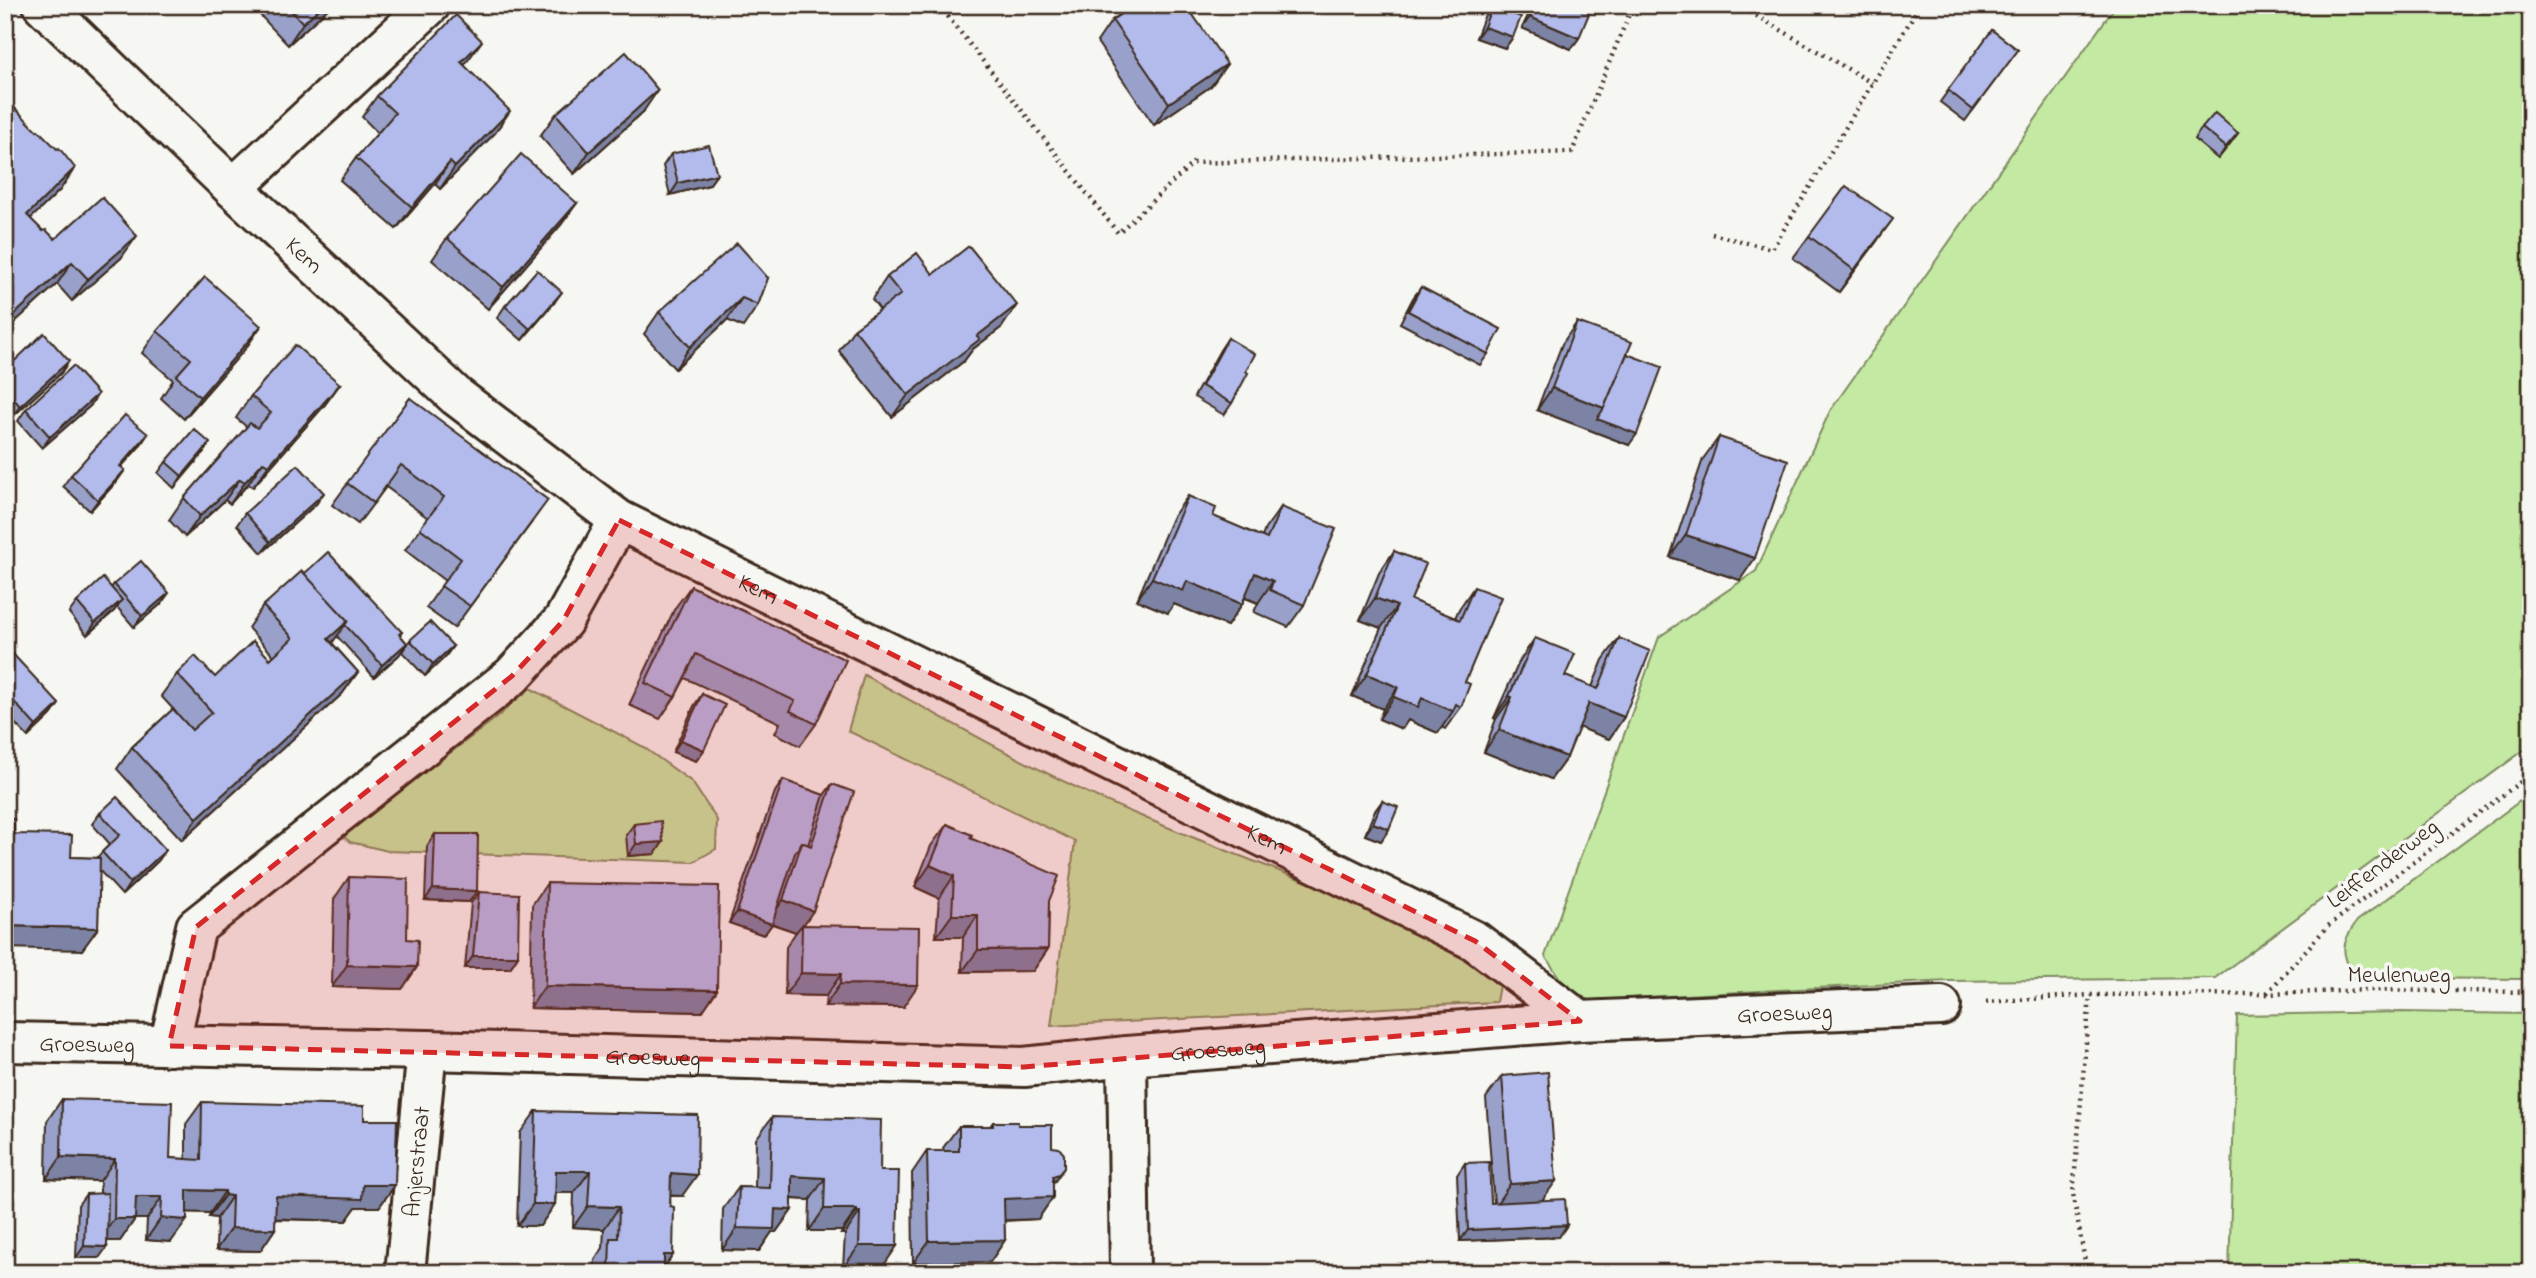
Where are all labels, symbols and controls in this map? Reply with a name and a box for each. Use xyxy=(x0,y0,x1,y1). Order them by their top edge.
street label: Kem xyxy=(276,230,330,284)
street label: Kem xyxy=(731,566,784,616)
street label: Leiffenderweg xyxy=(2320,811,2447,919)
street label: Kem xyxy=(1240,816,1292,866)
street label: Meulenweg xyxy=(2348,959,2450,994)
street label: Groesweg xyxy=(1736,996,1833,1034)
street label: Groesweg xyxy=(39,1028,135,1064)
street label: Groesweg xyxy=(1169,1030,1267,1073)
street label: Groesweg xyxy=(605,1040,701,1078)
street label: Anjerstraat xyxy=(396,1105,441,1219)

